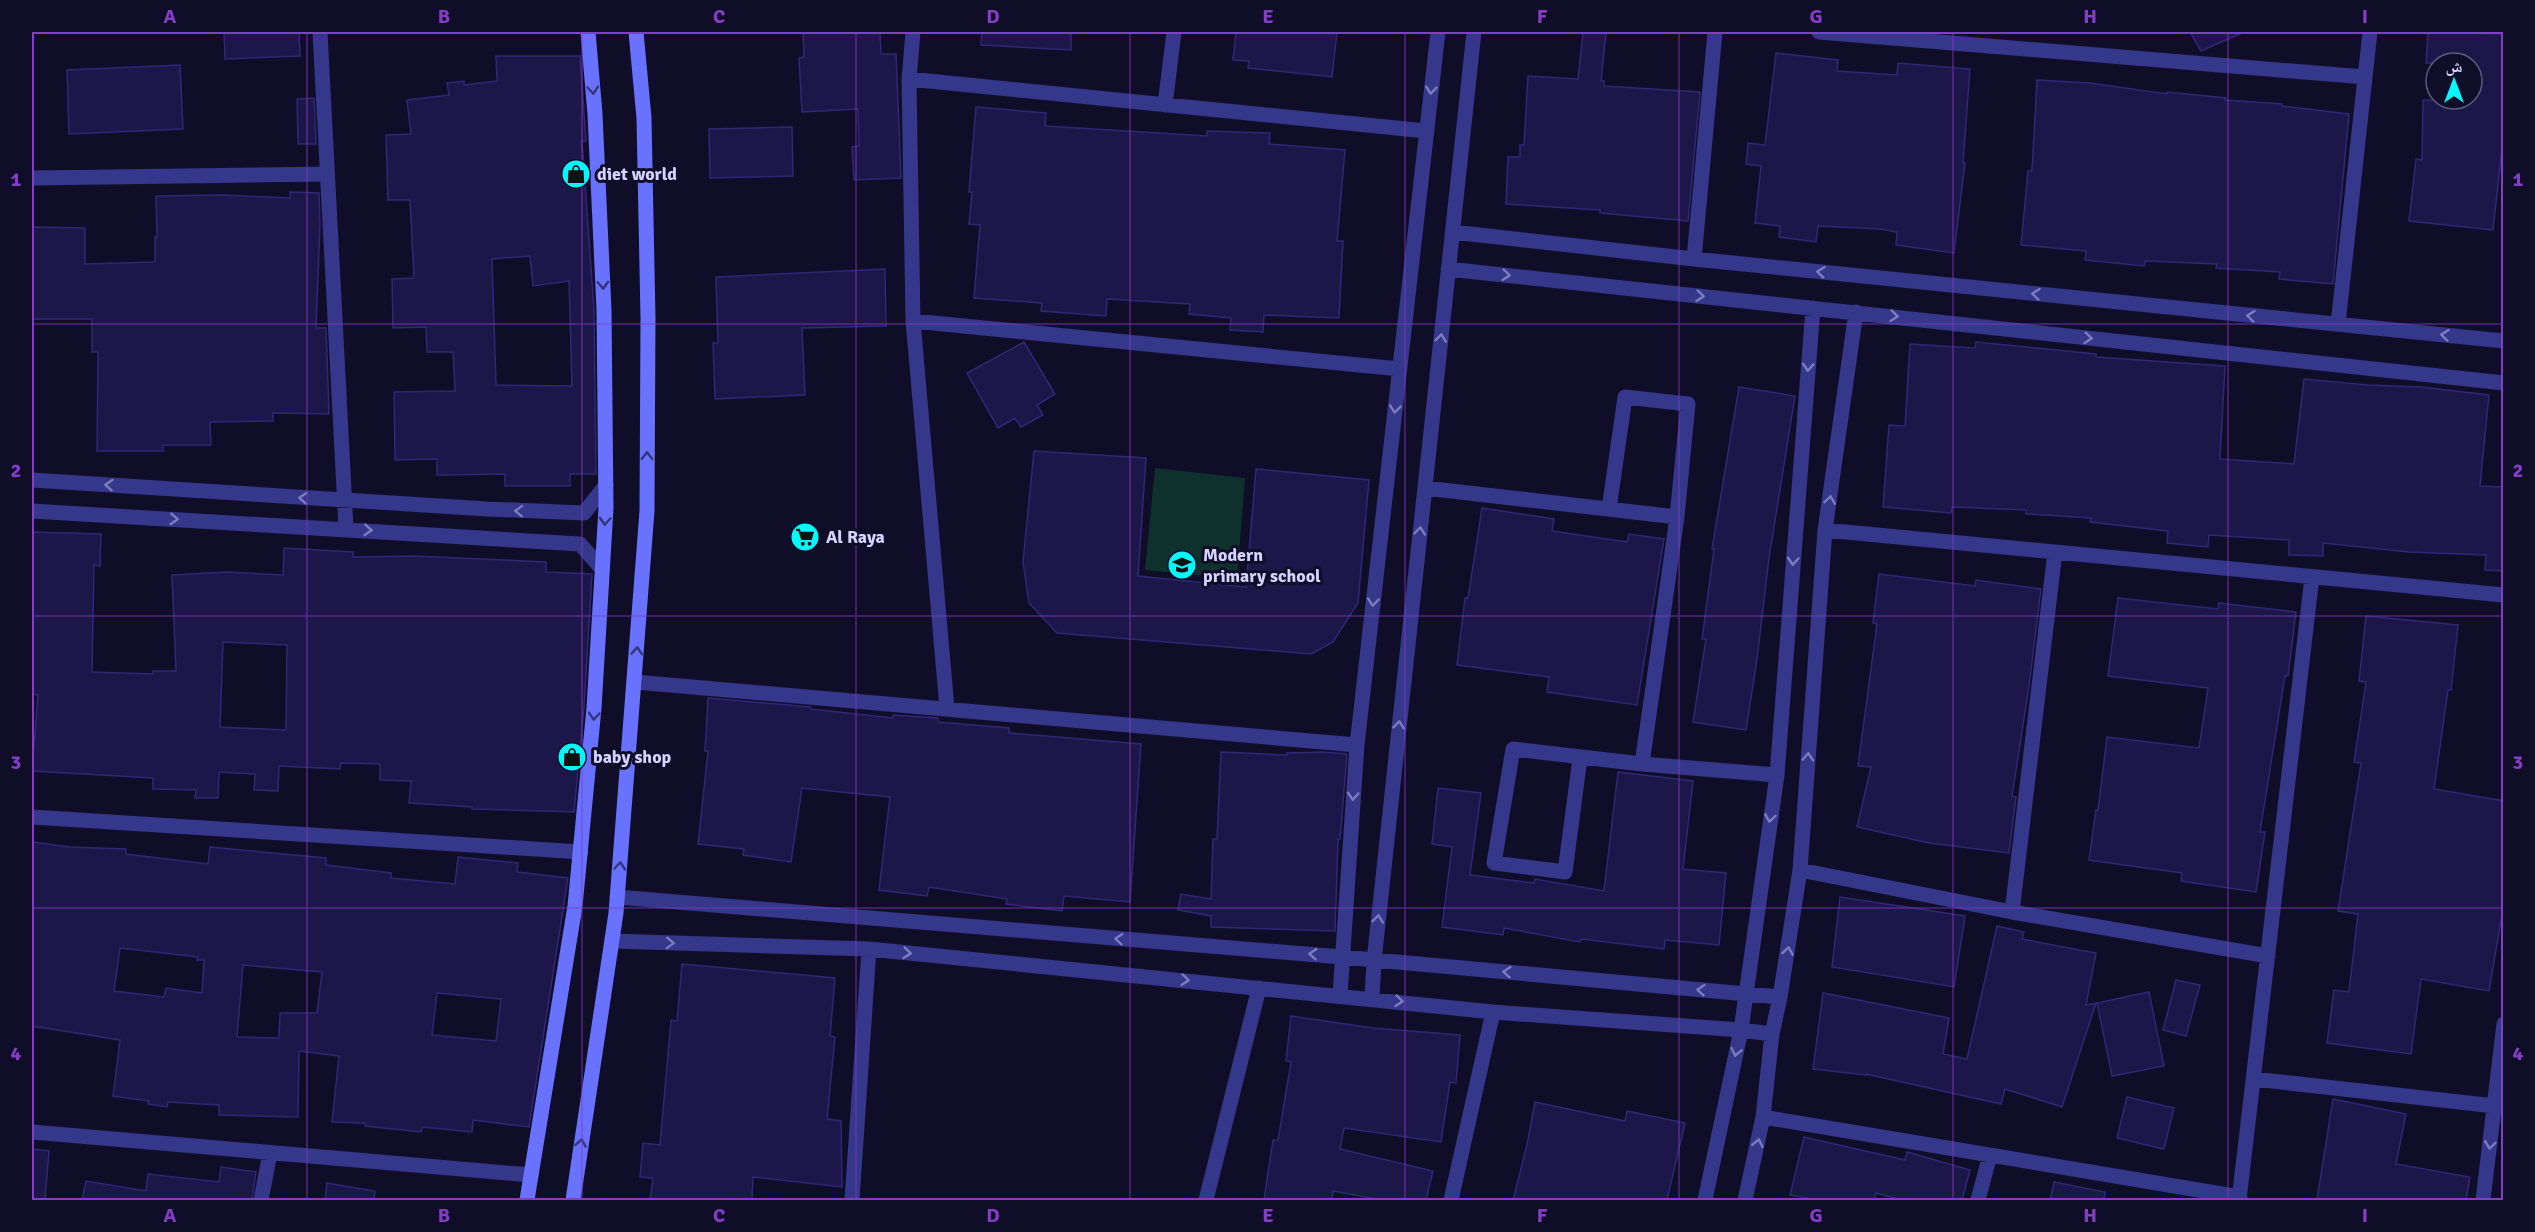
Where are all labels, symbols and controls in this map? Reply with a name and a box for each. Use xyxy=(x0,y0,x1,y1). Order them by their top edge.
text: A xyxy=(164,4,177,29)
text: B xyxy=(438,4,450,29)
text: C xyxy=(713,4,725,29)
text: D xyxy=(986,4,1000,29)
text: E xyxy=(1262,4,1274,29)
text: F xyxy=(1537,4,1548,29)
text: G xyxy=(1809,4,1823,29)
text: H xyxy=(2083,4,2097,29)
text: I xyxy=(2362,4,2368,29)
north arrow xyxy=(2424,51,2484,111)
text: ش xyxy=(2446,57,2463,77)
one-way arrow xyxy=(586,85,599,94)
one-way arrow xyxy=(1425,85,1438,94)
shop icon: diet world xyxy=(560,158,592,190)
place label: diet world xyxy=(597,163,677,185)
text: 1 xyxy=(11,167,22,192)
text: 1 xyxy=(2513,167,2524,192)
one-way arrow xyxy=(1817,266,1826,279)
one-way arrow xyxy=(1502,269,1511,281)
one-way arrow xyxy=(597,280,610,289)
one-way arrow xyxy=(2032,288,2041,301)
one-way arrow xyxy=(1696,289,1705,302)
one-way arrow xyxy=(1890,310,1899,322)
one-way arrow xyxy=(2247,310,2256,323)
one-way arrow xyxy=(2441,329,2450,342)
one-way arrow xyxy=(2084,331,2093,344)
one-way arrow xyxy=(1434,333,1447,342)
one-way arrow xyxy=(1802,362,1815,371)
one-way arrow xyxy=(1389,404,1402,413)
one-way arrow xyxy=(641,452,653,461)
text: 2 xyxy=(11,458,21,483)
text: 2 xyxy=(2513,458,2523,483)
one-way arrow xyxy=(104,479,113,492)
one-way arrow xyxy=(299,492,308,505)
one-way arrow xyxy=(1823,495,1835,505)
one-way arrow xyxy=(514,504,523,517)
one-way arrow xyxy=(169,512,178,525)
one-way arrow xyxy=(598,517,611,526)
supermarket icon: Al Raya xyxy=(789,521,821,553)
one-way arrow xyxy=(364,523,373,536)
place label: Al Raya xyxy=(826,526,885,548)
one-way arrow xyxy=(1413,527,1426,536)
place label: Modern primary school xyxy=(1203,544,1321,587)
school or university icon: Modern primary school xyxy=(1166,549,1198,581)
one-way arrow xyxy=(1787,557,1800,566)
one-way arrow xyxy=(1367,598,1380,607)
one-way arrow xyxy=(631,647,644,656)
one-way arrow xyxy=(587,712,600,721)
one-way arrow xyxy=(1392,721,1405,730)
shop icon: baby shop xyxy=(556,741,588,773)
place label: baby shop xyxy=(593,746,672,768)
text: 3 xyxy=(11,750,21,775)
text: 3 xyxy=(2513,750,2523,775)
one-way arrow xyxy=(1801,753,1814,762)
one-way arrow xyxy=(1347,792,1360,801)
one-way arrow xyxy=(1765,813,1777,823)
one-way arrow xyxy=(613,862,626,871)
one-way arrow xyxy=(1371,915,1384,924)
one-way arrow xyxy=(1114,932,1123,945)
one-way arrow xyxy=(666,936,675,949)
one-way arrow xyxy=(902,946,911,959)
one-way arrow xyxy=(1781,946,1793,955)
one-way arrow xyxy=(1308,948,1317,961)
one-way arrow xyxy=(1503,966,1512,979)
one-way arrow xyxy=(1180,973,1189,986)
one-way arrow xyxy=(1697,984,1706,997)
one-way arrow xyxy=(1395,995,1404,1007)
text: 4 xyxy=(11,1041,22,1066)
text: 4 xyxy=(2513,1041,2524,1066)
one-way arrow xyxy=(1730,1047,1743,1057)
one-way arrow xyxy=(575,1138,587,1147)
one-way arrow xyxy=(1750,1139,1763,1149)
one-way arrow xyxy=(2484,1140,2496,1150)
text: A xyxy=(164,1203,177,1228)
text: B xyxy=(438,1203,450,1228)
text: C xyxy=(713,1203,725,1228)
text: D xyxy=(986,1203,1000,1228)
text: E xyxy=(1262,1203,1274,1228)
text: F xyxy=(1537,1203,1548,1228)
text: G xyxy=(1809,1203,1823,1228)
text: H xyxy=(2083,1203,2097,1228)
text: I xyxy=(2362,1203,2368,1228)

